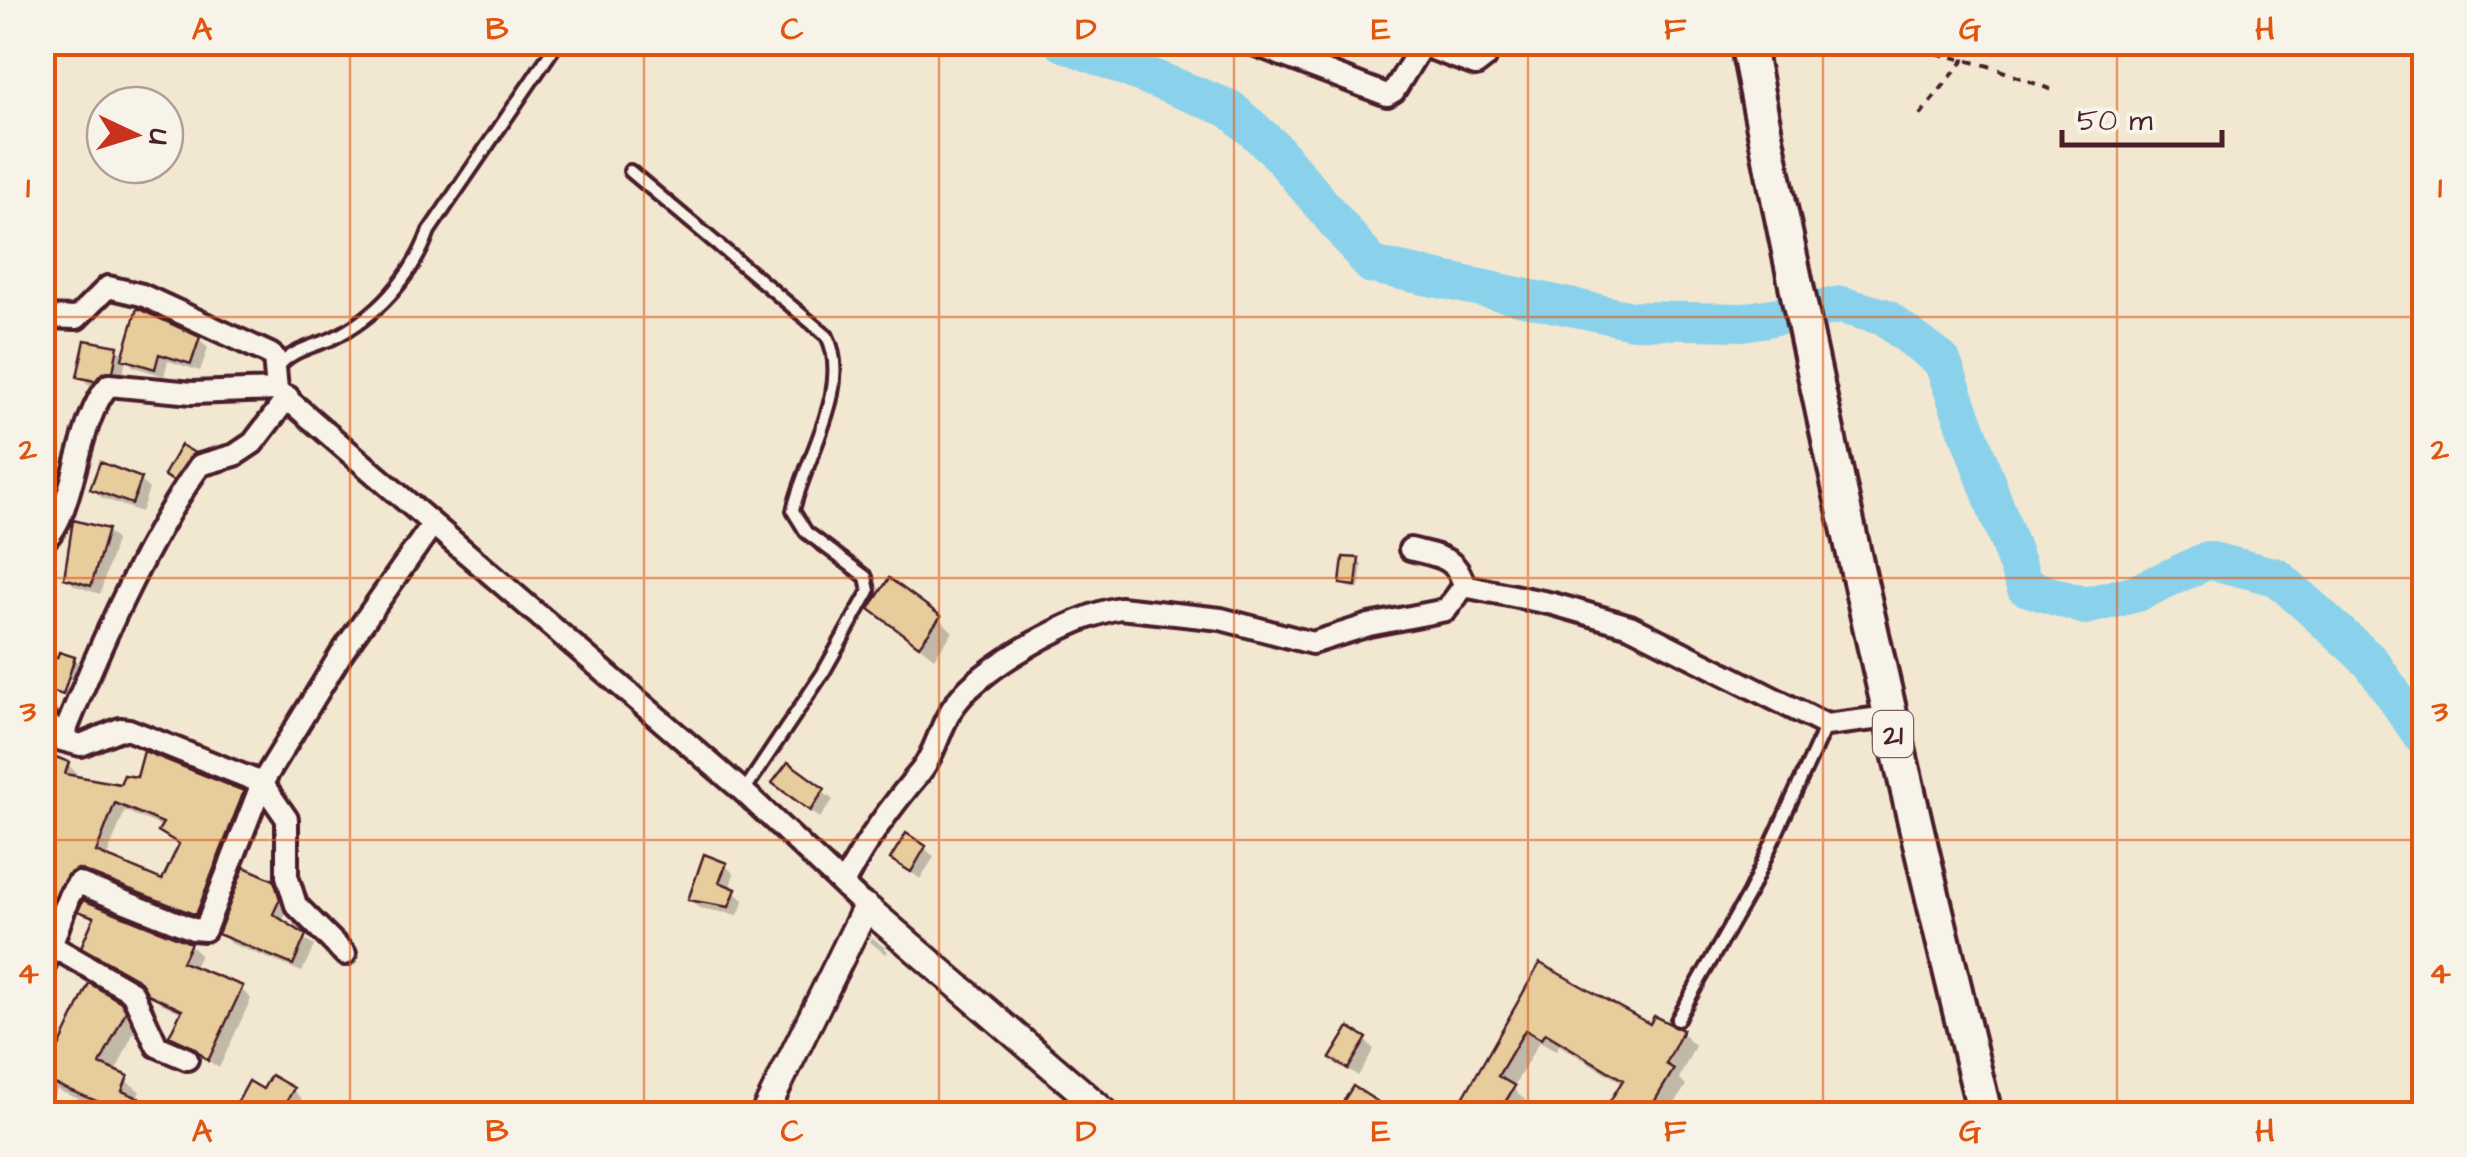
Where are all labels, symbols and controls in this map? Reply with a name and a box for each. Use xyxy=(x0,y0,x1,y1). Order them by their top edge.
text: A xyxy=(192,7,213,52)
text: B xyxy=(486,7,509,52)
text: C xyxy=(781,7,804,52)
text: D xyxy=(1076,7,1097,52)
text: E xyxy=(1372,7,1391,52)
text: F xyxy=(1664,7,1687,52)
text: G xyxy=(1959,7,1982,52)
text: H xyxy=(2255,7,2275,52)
north arrow xyxy=(85,85,185,185)
scale bar xyxy=(2062,85,2222,147)
text: 50 m xyxy=(2077,100,2153,142)
text: U xyxy=(138,127,178,146)
text: 1 xyxy=(26,165,30,210)
text: 1 xyxy=(2438,165,2442,210)
text: 2 xyxy=(18,427,38,472)
text: 2 xyxy=(2430,427,2450,472)
text: 3 xyxy=(19,689,37,734)
text: 3 xyxy=(2431,689,2449,734)
road number: 21 xyxy=(1873,711,1913,757)
text: 4 xyxy=(17,951,39,996)
text: 4 xyxy=(2429,951,2451,996)
text: A xyxy=(192,1109,213,1154)
text: B xyxy=(486,1109,509,1154)
text: C xyxy=(781,1109,804,1154)
text: D xyxy=(1076,1109,1097,1154)
text: E xyxy=(1372,1109,1391,1154)
text: F xyxy=(1664,1109,1687,1154)
text: G xyxy=(1959,1109,1982,1154)
text: H xyxy=(2255,1109,2275,1154)

